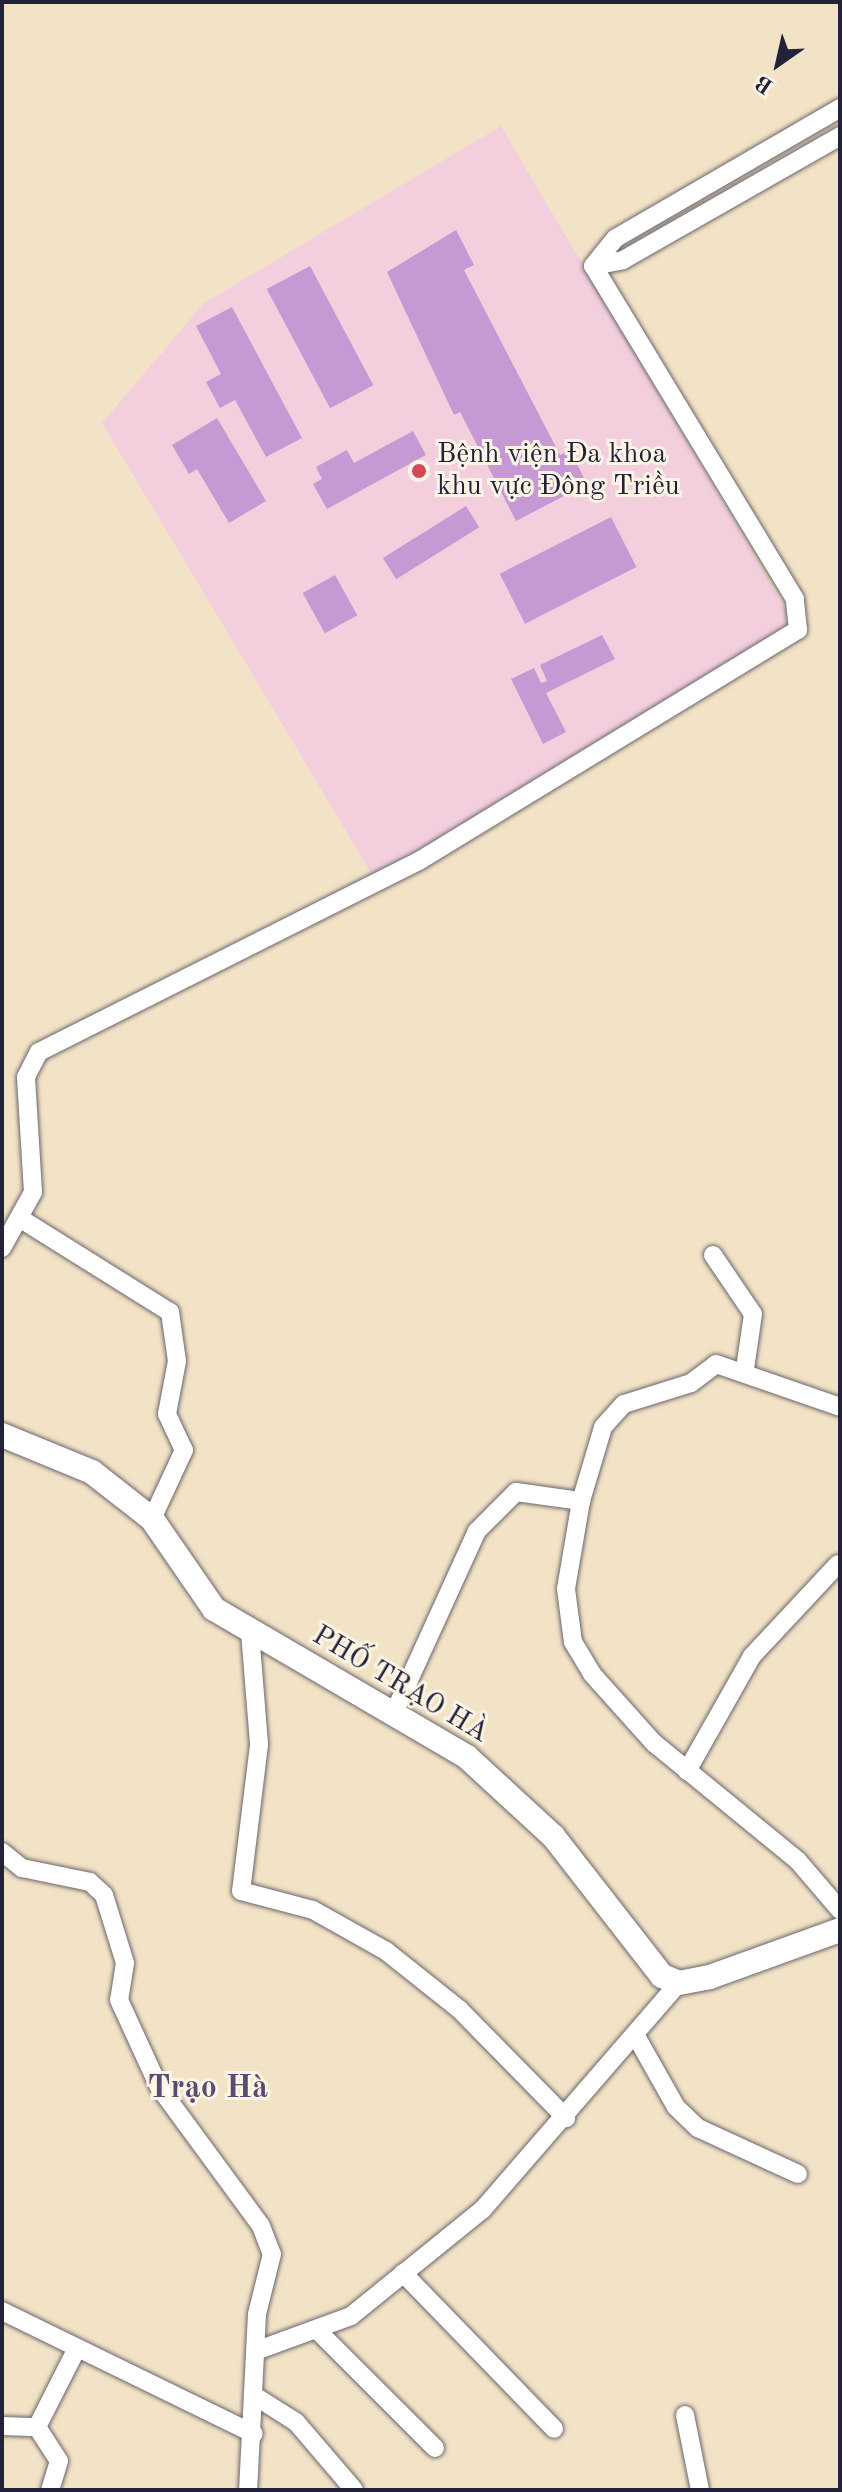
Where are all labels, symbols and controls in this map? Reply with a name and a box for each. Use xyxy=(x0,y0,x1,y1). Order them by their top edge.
north arrow xyxy=(738,24,818,104)
text: B xyxy=(752,70,777,97)
place label: Bệnh viện Đa khoa khu vực Đông Triều xyxy=(437,438,680,504)
marker: Bệnh viện Đa khoa khu vực Đông Triều xyxy=(408,460,430,482)
street label: PHỐ TRẠO HÀ xyxy=(306,1619,494,1751)
district label: Trạo Hà xyxy=(148,2070,268,2108)

